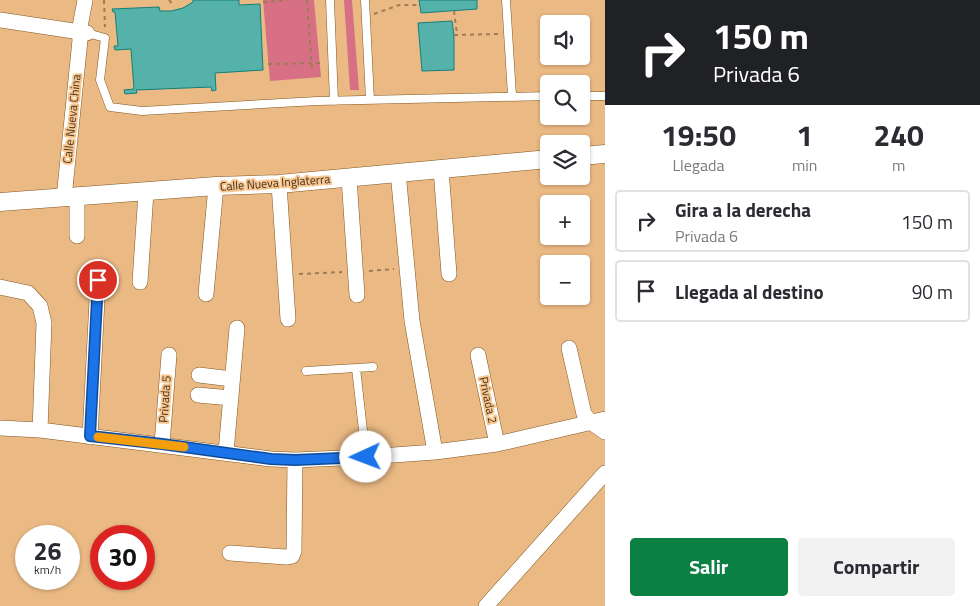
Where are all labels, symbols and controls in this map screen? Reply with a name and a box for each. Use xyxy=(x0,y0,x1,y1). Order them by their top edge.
text: 150 m xyxy=(713,9,809,63)
map controls xyxy=(540,15,590,305)
button: sound xyxy=(540,15,590,65)
icon: right xyxy=(630,20,695,85)
text: Privada 6 xyxy=(713,57,800,91)
street label: Calle Nueva China xyxy=(57,73,86,165)
button: search xyxy=(540,75,590,125)
text: 19:50 xyxy=(661,112,736,158)
text: 1 xyxy=(796,112,813,158)
text: 240 xyxy=(874,112,924,158)
button: layers xyxy=(540,135,590,185)
text: Llegada xyxy=(672,153,725,177)
text: min xyxy=(792,153,817,177)
text: m xyxy=(892,153,905,177)
street label: Calle Nueva Inglaterra xyxy=(219,169,331,196)
button: + xyxy=(540,195,590,245)
text: Gira a la derecha xyxy=(675,195,811,224)
icon: right xyxy=(632,207,660,235)
text: 150 m xyxy=(901,207,953,236)
text: Privada 6 xyxy=(675,224,738,248)
button: − xyxy=(540,255,590,305)
pin xyxy=(77,259,119,301)
icon: arrive xyxy=(84,266,112,294)
icon: arrive xyxy=(632,277,660,305)
text: Llegada al destino xyxy=(675,277,824,306)
text: 90 m xyxy=(912,277,953,306)
street label: Privada 5 xyxy=(153,374,176,423)
street label: Privada 2 xyxy=(474,375,503,425)
position arrow xyxy=(339,430,391,482)
speed limit sign: 30 xyxy=(90,525,155,590)
text: 26 xyxy=(33,532,62,570)
button: Salir xyxy=(630,538,788,596)
button: Compartir xyxy=(798,538,955,596)
text: km/h xyxy=(34,560,61,579)

